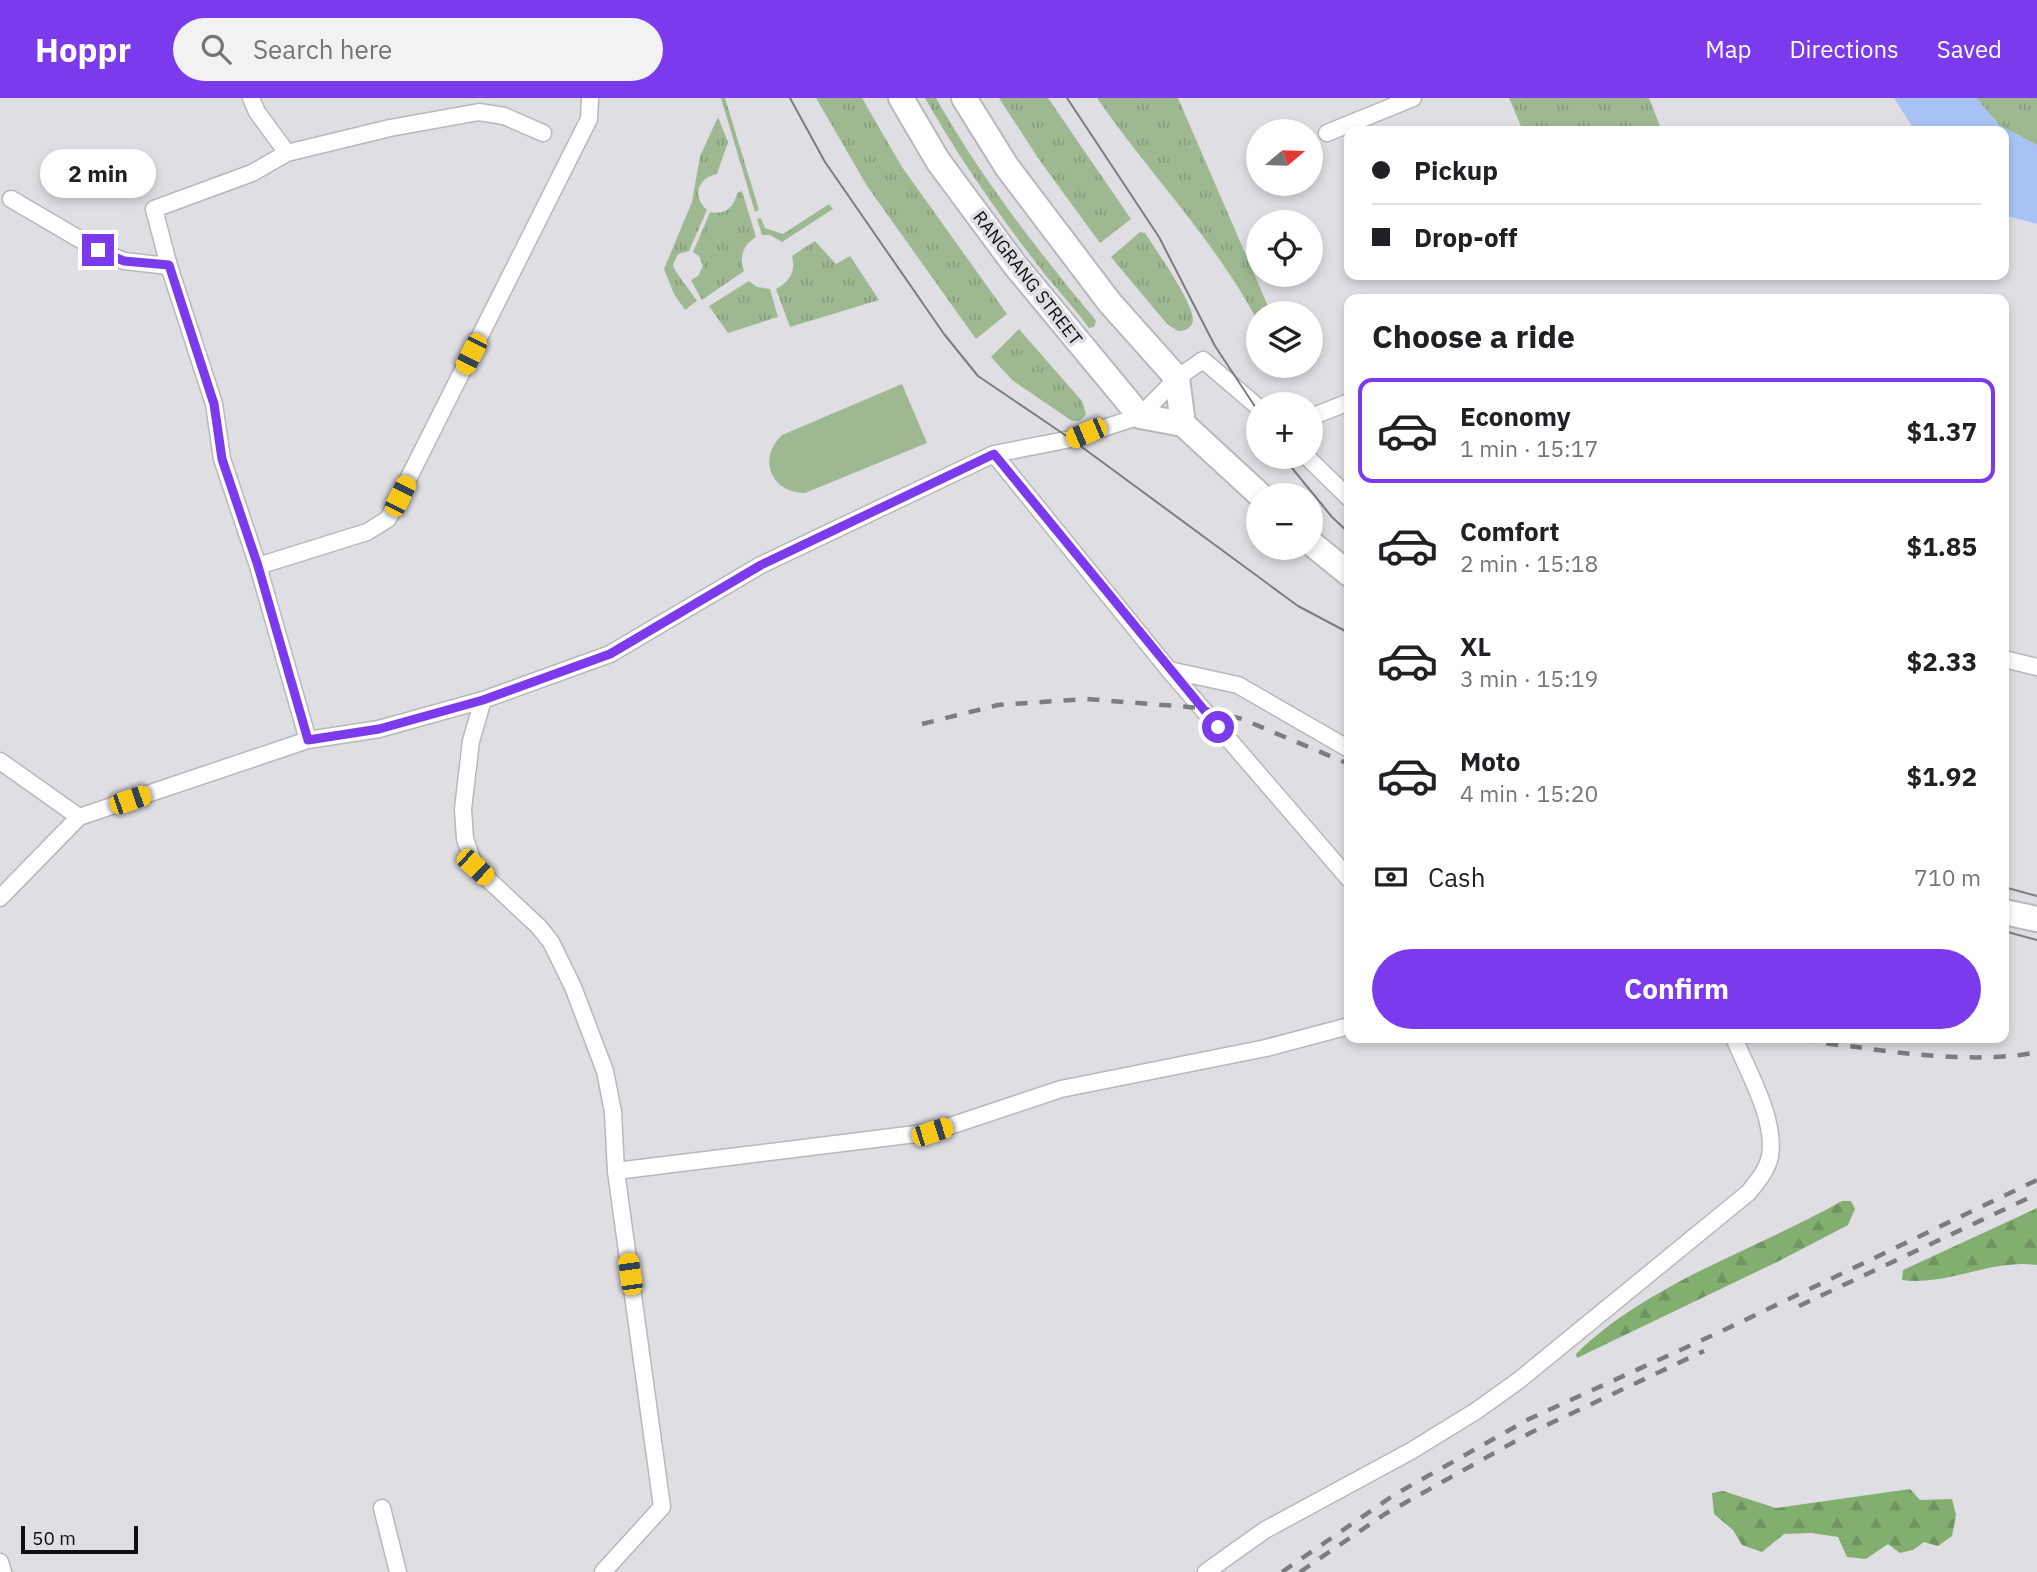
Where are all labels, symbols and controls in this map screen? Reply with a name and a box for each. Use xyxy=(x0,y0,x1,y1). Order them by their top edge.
search box xyxy=(173,18,663,81)
text: Hoppr xyxy=(35,28,131,71)
icon: search xyxy=(197,30,235,68)
text: Search here xyxy=(253,32,392,66)
text: Map xyxy=(1705,33,1751,65)
text: Directions xyxy=(1789,33,1899,65)
text: Saved xyxy=(1937,33,2002,65)
north arrow xyxy=(1246,119,1323,196)
map controls xyxy=(1246,119,1323,560)
callout: 2 min xyxy=(40,149,156,198)
text: Pickup xyxy=(1414,153,1498,187)
text: 2 min xyxy=(68,158,128,188)
street label: RANGRANG STREET xyxy=(968,206,1088,350)
button: locate xyxy=(1246,210,1323,287)
text: Drop-off xyxy=(1414,220,1517,254)
route end xyxy=(82,234,114,266)
button: layers xyxy=(1246,301,1323,378)
text: Choose a ride xyxy=(1372,315,1575,357)
car xyxy=(453,331,490,377)
button: + xyxy=(1246,392,1323,469)
icon: car xyxy=(1376,399,1439,462)
text: Economy xyxy=(1460,399,1571,433)
text: $1.37 xyxy=(1907,414,1977,448)
car xyxy=(1063,415,1110,451)
text: 1 min · 15:17 xyxy=(1460,433,1598,463)
car xyxy=(382,473,419,519)
button: − xyxy=(1246,483,1323,560)
icon: car xyxy=(1376,514,1439,577)
text: Comfort xyxy=(1460,514,1559,548)
text: $1.85 xyxy=(1907,529,1977,563)
text: 2 min · 15:18 xyxy=(1460,548,1598,578)
icon: car xyxy=(1376,629,1439,692)
text: XL xyxy=(1460,629,1491,663)
text: $2.33 xyxy=(1907,644,1977,678)
text: 3 min · 15:19 xyxy=(1460,663,1598,693)
route start xyxy=(1202,711,1234,743)
icon: car xyxy=(1376,744,1439,807)
text: Moto xyxy=(1460,744,1520,778)
text: $1.92 xyxy=(1907,759,1977,793)
text: 4 min · 15:20 xyxy=(1460,778,1598,808)
car xyxy=(107,783,154,817)
car xyxy=(453,845,498,889)
icon: cash xyxy=(1372,858,1410,896)
text: Cash xyxy=(1428,860,1485,894)
text: 710 m xyxy=(1914,862,1981,892)
button: Confirm xyxy=(1372,949,1981,1029)
car xyxy=(909,1116,956,1148)
car xyxy=(617,1252,644,1296)
scale bar xyxy=(21,1523,138,1555)
text: 50 m xyxy=(32,1526,76,1550)

